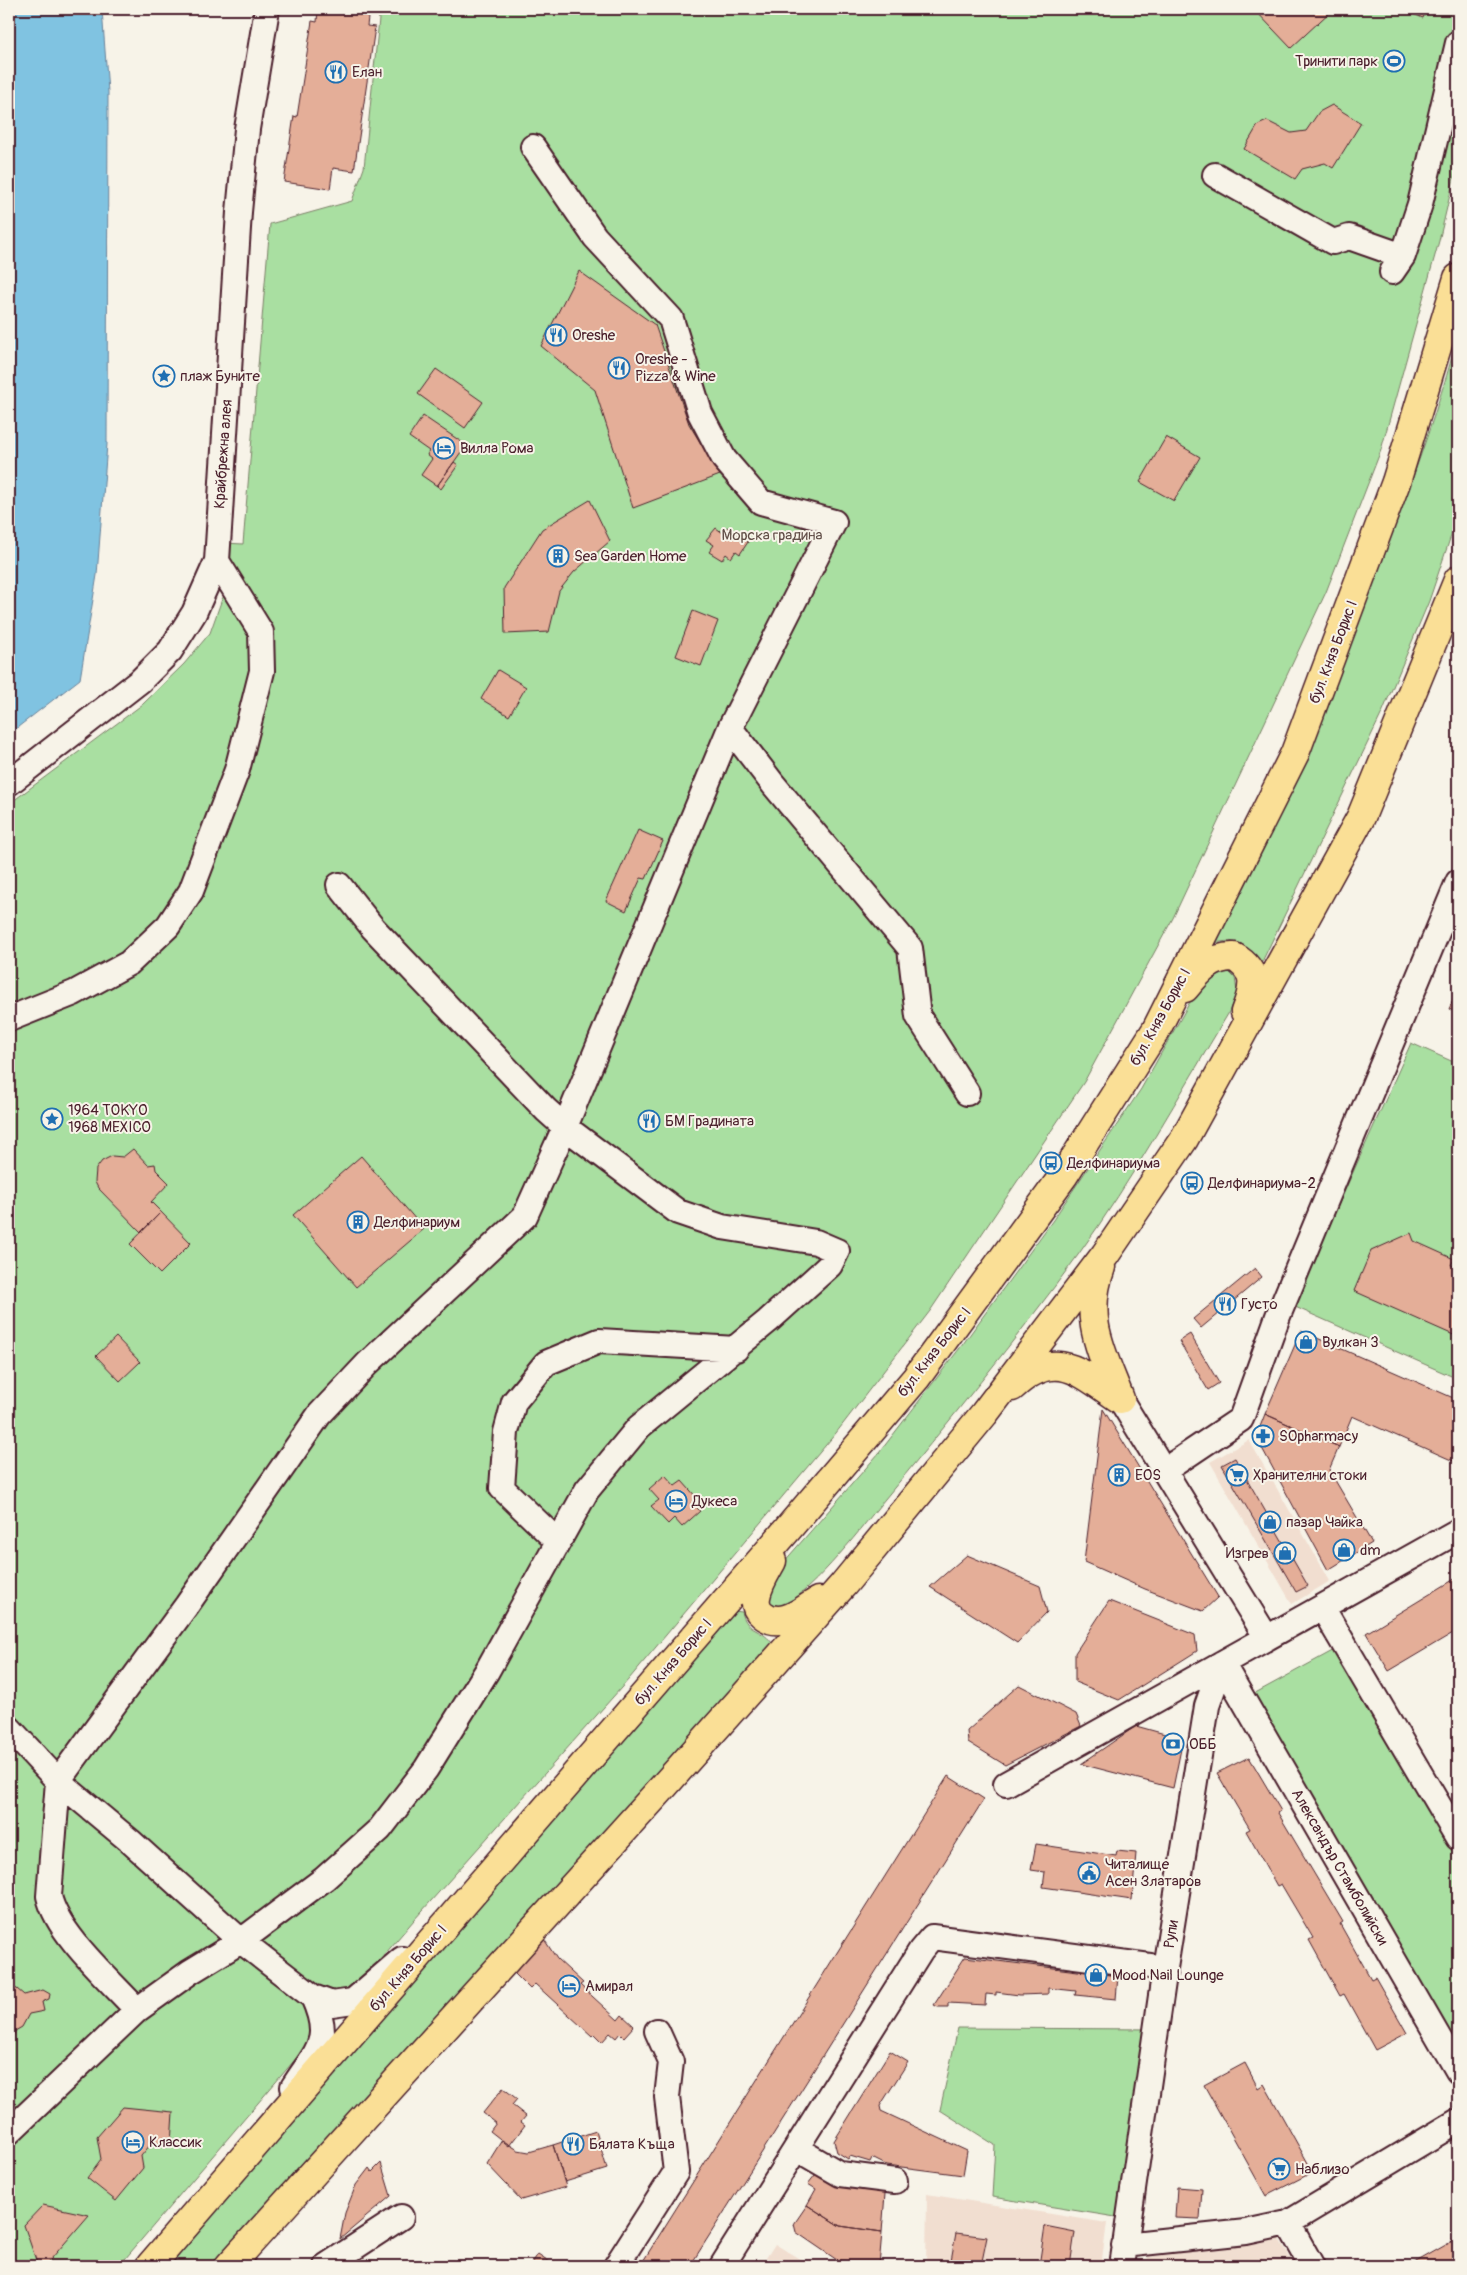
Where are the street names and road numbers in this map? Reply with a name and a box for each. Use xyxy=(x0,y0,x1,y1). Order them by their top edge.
street label: Крайбрежна алея xyxy=(210,399,237,509)
street label: бул. Княз Борис I xyxy=(1305,598,1362,706)
street label: бул. Княз Борис I xyxy=(1126,965,1195,1070)
street label: бул. Княз Борис I xyxy=(893,1304,975,1401)
street label: бул. Княз Борис I xyxy=(630,1615,716,1710)
street label: Александър Стамболийски xyxy=(1287,1786,1392,1949)
street label: Рупи xyxy=(1160,1918,1183,1949)
street label: бул. Княз Борис I xyxy=(365,1921,451,2016)

